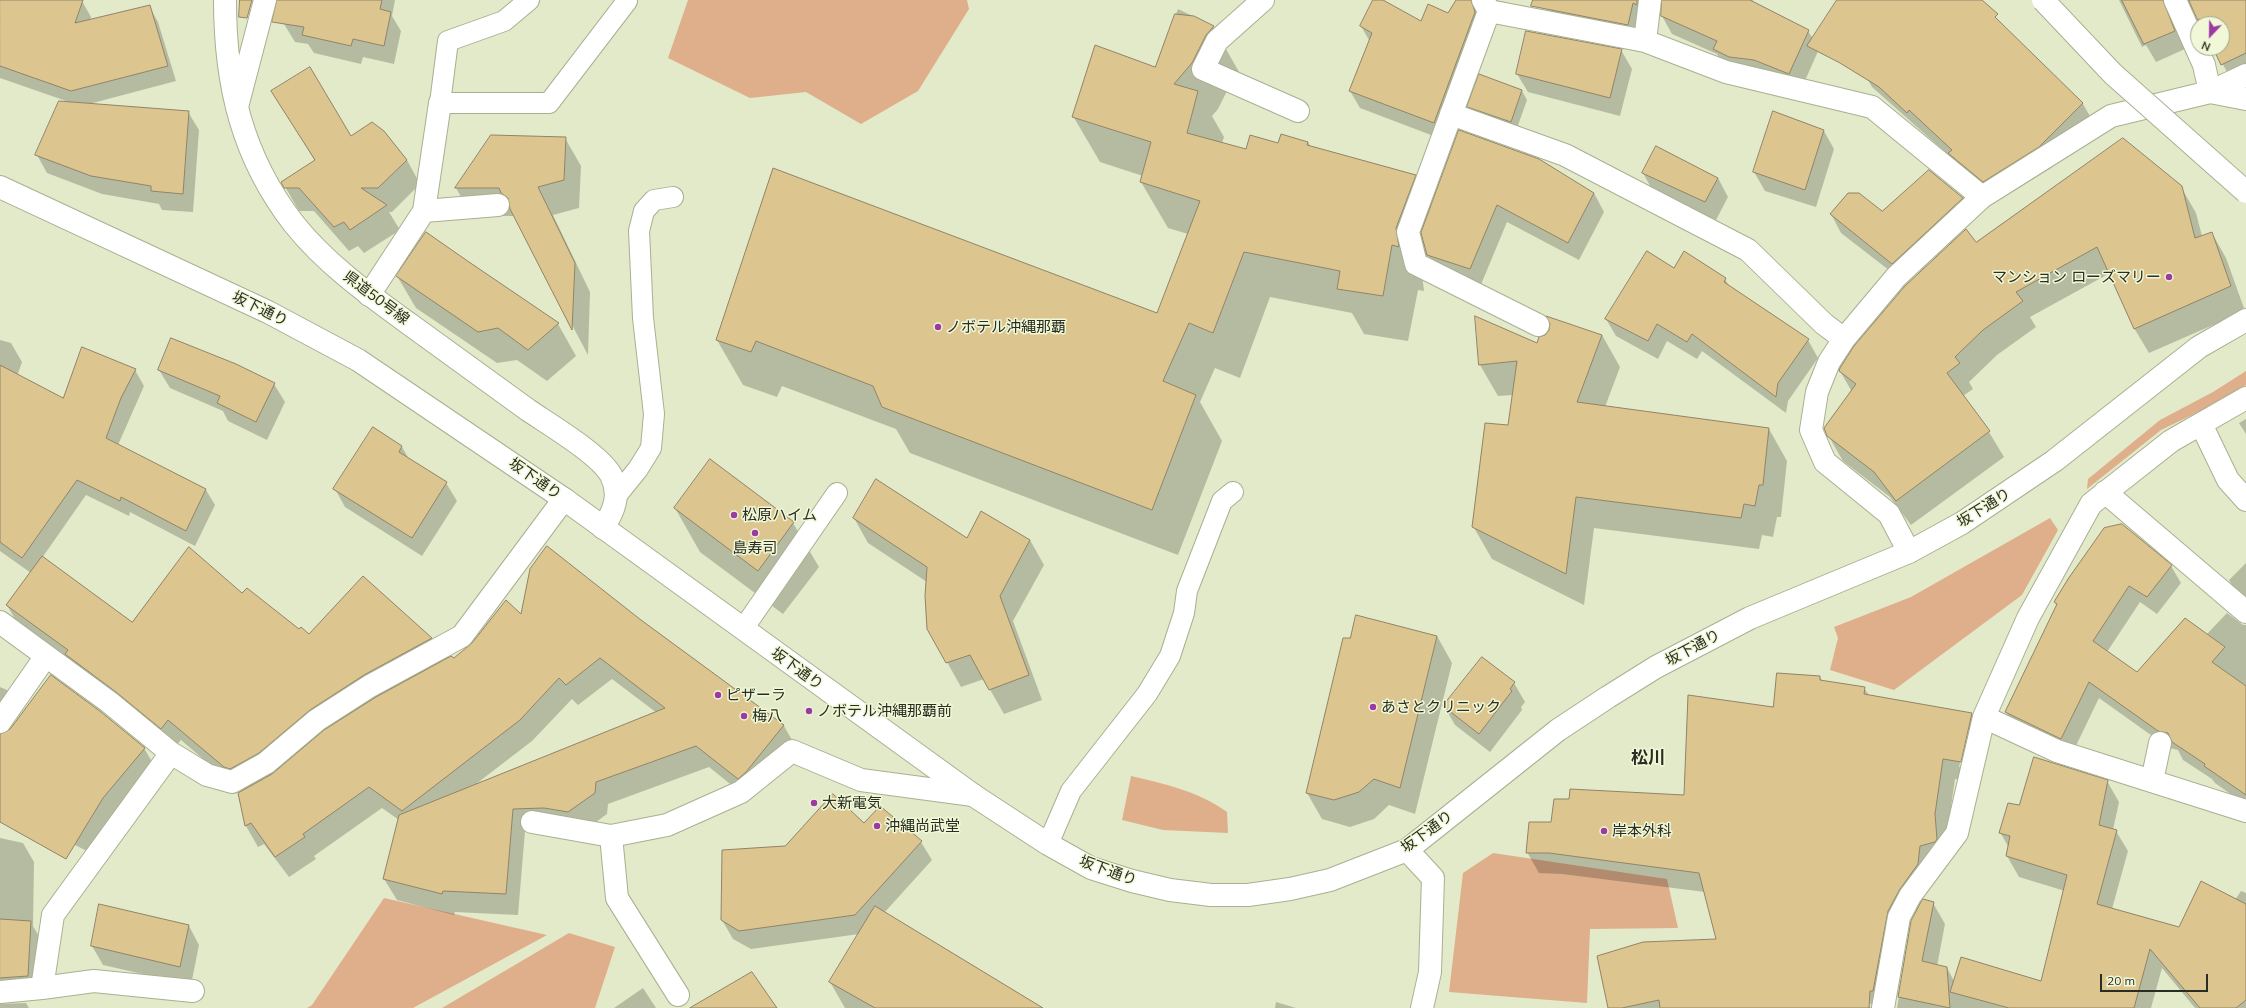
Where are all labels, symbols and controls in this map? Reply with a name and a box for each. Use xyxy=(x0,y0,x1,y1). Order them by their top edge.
north arrow xyxy=(2190,16,2230,56)
text: N xyxy=(2199,38,2212,54)
street label: 県道50号線 xyxy=(339,267,413,329)
place label: マンション ローズマリー xyxy=(1992,268,2161,286)
marker: マンション ローズマリー xyxy=(2164,272,2174,282)
street label: 坂下通り xyxy=(229,288,291,330)
place label: ノボテル沖縄那覇 xyxy=(946,318,1066,336)
marker: ノボテル沖縄那覇 xyxy=(933,322,943,332)
street label: 坂下通り xyxy=(505,454,565,504)
street label: 坂下通り xyxy=(1954,484,2014,532)
place label: 松原ハイム xyxy=(742,506,817,524)
marker: 松原ハイム xyxy=(729,510,739,520)
marker: 島寿司 xyxy=(750,528,760,538)
place label: 島寿司 xyxy=(733,539,777,557)
street label: 坂下通り xyxy=(1662,626,1724,670)
street label: 坂下通り xyxy=(767,644,827,694)
place label: ピザーラ xyxy=(726,686,786,704)
marker: ピザーラ xyxy=(713,690,723,700)
place label: あさとクリニック xyxy=(1381,698,1501,716)
place label: ノボテル沖縄那覇前 xyxy=(817,702,952,720)
marker: あさとクリニック xyxy=(1368,702,1378,712)
marker: ノボテル沖縄那覇前 xyxy=(804,706,814,716)
place label: 梅八 xyxy=(752,707,782,725)
marker: 梅八 xyxy=(739,711,749,721)
district label: 松川 xyxy=(1631,748,1665,768)
place label: 大新電気 xyxy=(822,794,882,812)
marker: 大新電気 xyxy=(809,798,819,808)
street label: 坂下通り xyxy=(1397,807,1457,857)
place label: 沖縄尚武堂 xyxy=(885,817,960,835)
marker: 沖縄尚武堂 xyxy=(872,821,882,831)
place label: 岸本外科 xyxy=(1612,822,1672,840)
marker: 岸本外科 xyxy=(1599,826,1609,836)
street label: 坂下通り xyxy=(1077,852,1139,890)
scale bar xyxy=(2102,966,2210,992)
text: 20 m xyxy=(2107,973,2135,988)

